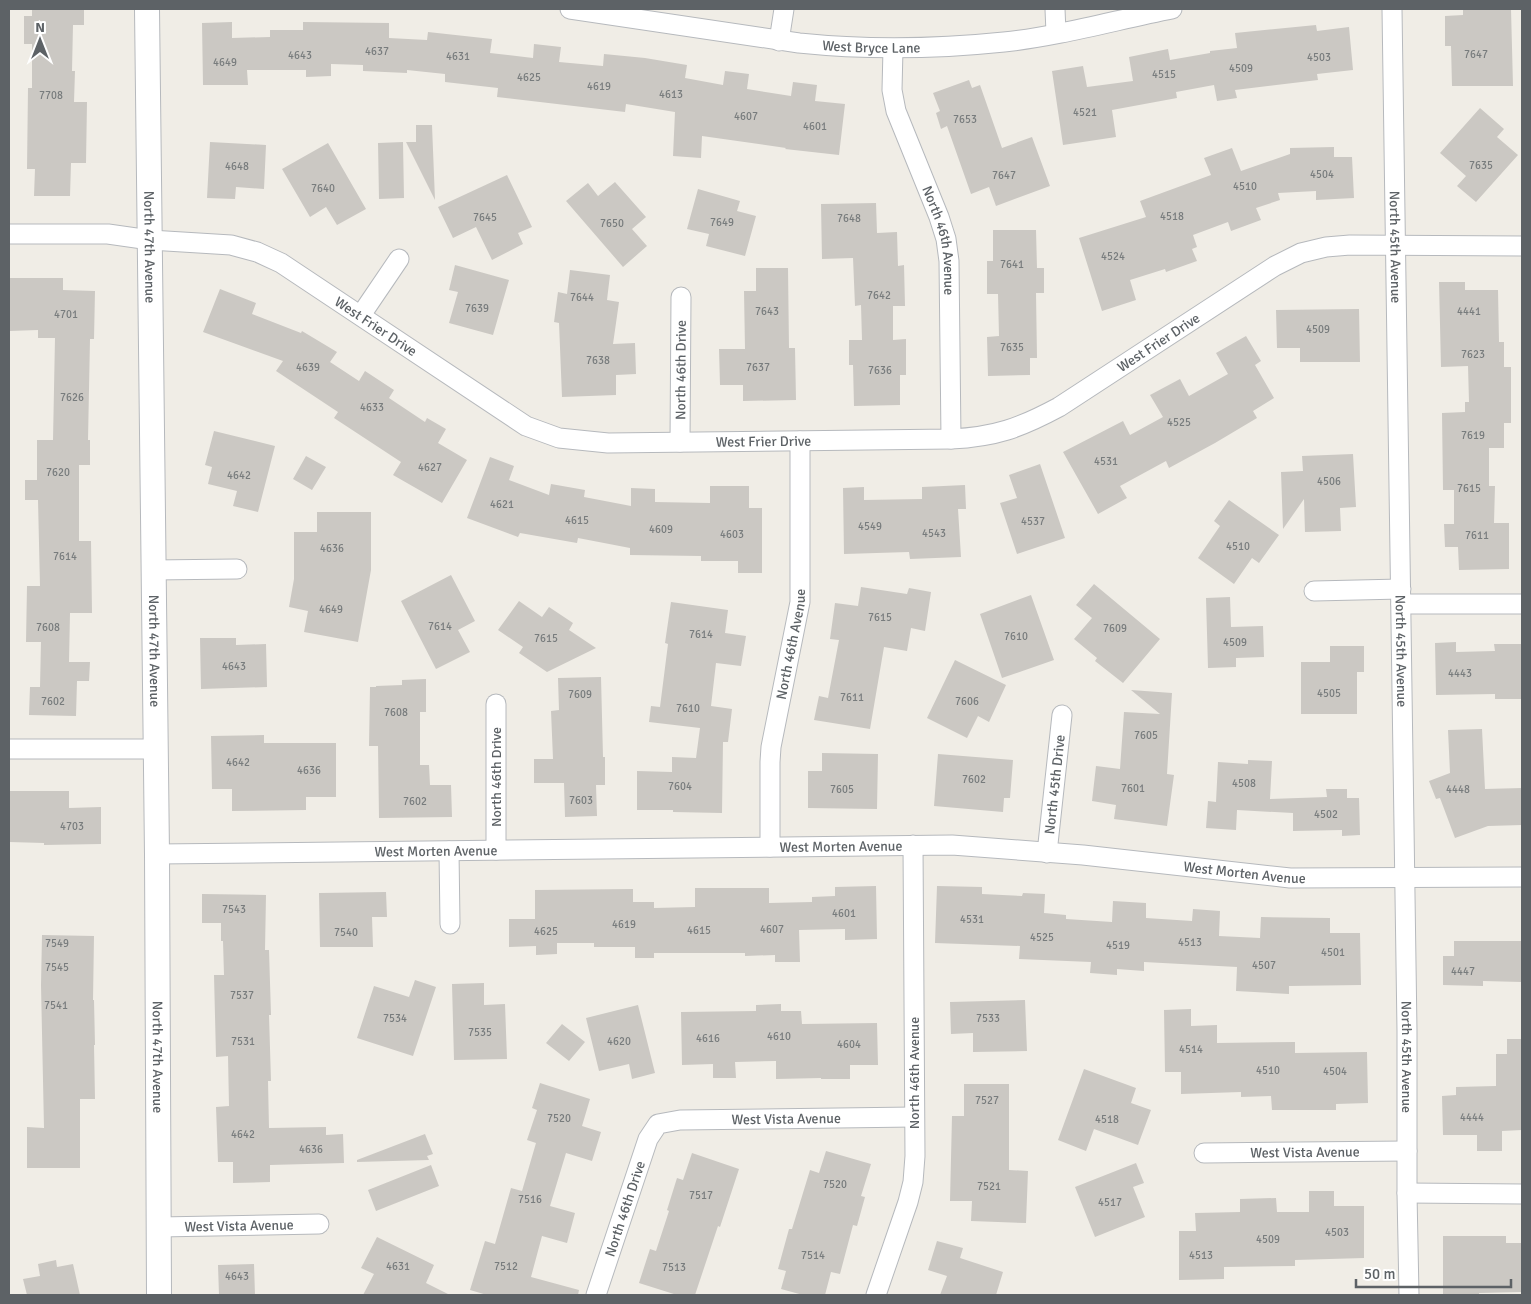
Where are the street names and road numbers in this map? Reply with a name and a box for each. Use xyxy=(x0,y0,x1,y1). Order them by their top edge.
street label: West Bryce Lane xyxy=(822,37,921,56)
street label: North 46th Avenue xyxy=(919,183,958,295)
street label: North 47th Avenue xyxy=(141,191,159,303)
street label: North 45th Avenue xyxy=(1386,191,1405,303)
street label: West Frier Drive xyxy=(332,293,420,360)
street label: West Frier Drive xyxy=(1114,309,1203,375)
street label: North 46th Drive xyxy=(672,320,689,420)
street label: West Frier Drive xyxy=(716,432,811,450)
street label: North 46th Avenue xyxy=(772,589,809,701)
street label: North 47th Avenue xyxy=(145,595,164,707)
street label: North 45th Avenue xyxy=(1392,595,1411,707)
street label: North 46th Drive xyxy=(488,727,505,827)
street label: North 45th Drive xyxy=(1041,734,1068,835)
street label: West Morten Avenue xyxy=(779,837,903,855)
street label: West Morten Avenue xyxy=(374,842,498,860)
street label: West Morten Avenue xyxy=(1183,858,1306,887)
street label: North 47th Avenue xyxy=(149,1001,167,1113)
street label: North 45th Avenue xyxy=(1398,1001,1416,1113)
street label: North 46th Avenue xyxy=(906,1017,923,1129)
street label: West Vista Avenue xyxy=(731,1109,841,1128)
street label: West Vista Avenue xyxy=(1250,1143,1360,1161)
street label: North 46th Drive xyxy=(601,1159,649,1259)
street label: West Vista Avenue xyxy=(184,1216,294,1235)

